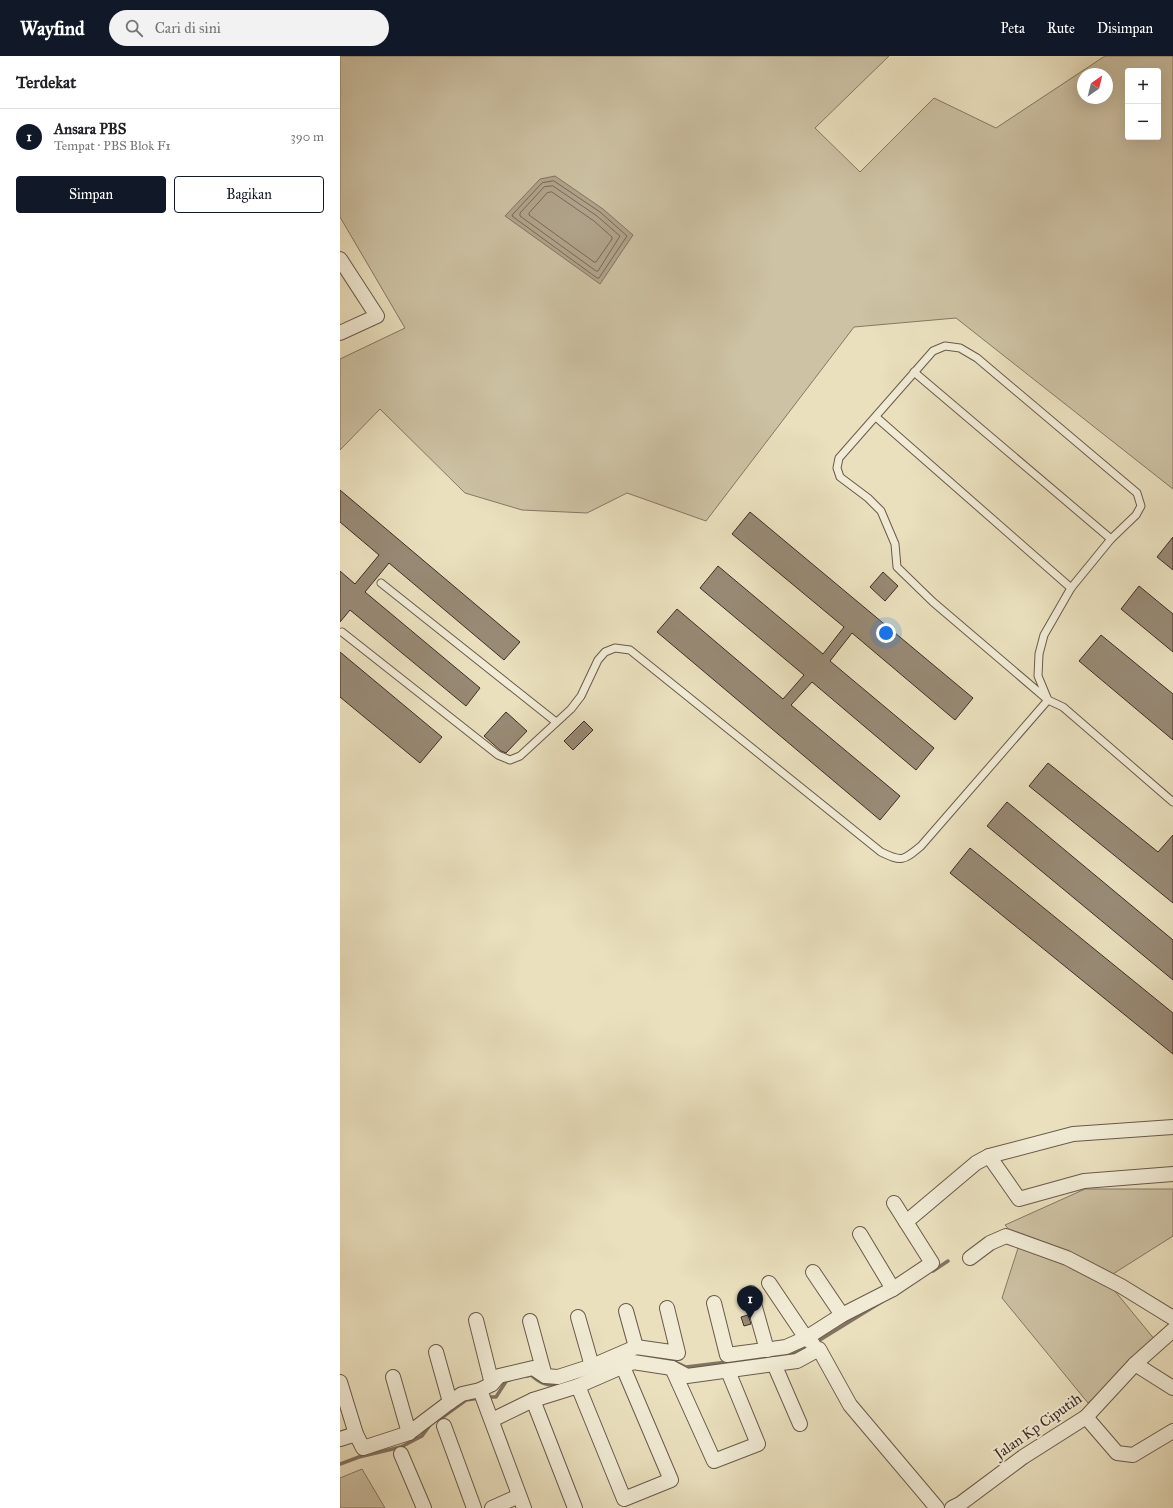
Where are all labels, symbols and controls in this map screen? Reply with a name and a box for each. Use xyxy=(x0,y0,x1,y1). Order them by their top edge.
search box xyxy=(109,10,389,46)
text: Wayfind xyxy=(20,17,85,40)
icon: search xyxy=(123,17,145,39)
text: Cari di sini xyxy=(155,19,221,37)
text: Peta xyxy=(1001,20,1025,37)
text: Rute xyxy=(1047,20,1075,37)
text: Disimpan xyxy=(1097,20,1153,37)
north arrow xyxy=(1077,68,1113,104)
map controls xyxy=(1125,68,1161,140)
button: + xyxy=(1125,68,1161,104)
text: Terdekat xyxy=(16,72,76,93)
button: − xyxy=(1125,104,1161,140)
text: Ansara PBS xyxy=(54,120,126,138)
text: 1 xyxy=(26,129,32,145)
text: 390 m xyxy=(291,129,324,145)
text: Tempat · PBS Blok F1 xyxy=(54,138,171,154)
button: Simpan xyxy=(16,176,166,213)
button: Bagikan xyxy=(174,176,324,213)
your location xyxy=(876,623,896,643)
pin: 1 xyxy=(737,1286,763,1319)
street label: Jalan Kp Ciputih xyxy=(989,1389,1086,1465)

